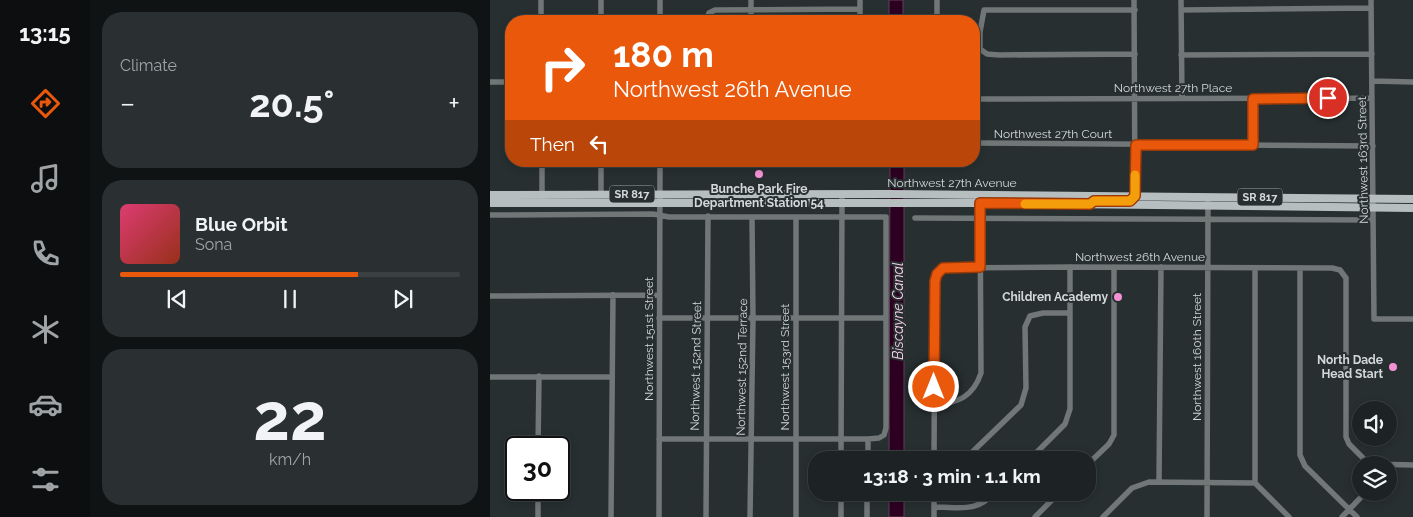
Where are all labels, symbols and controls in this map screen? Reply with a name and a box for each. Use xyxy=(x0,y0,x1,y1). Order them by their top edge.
text: 13:15 xyxy=(19,20,71,46)
text: 180 m xyxy=(613,34,714,75)
icon: right xyxy=(530,35,595,100)
text: Climate xyxy=(120,56,177,75)
text: Northwest 26th Avenue xyxy=(613,76,852,102)
pin xyxy=(1307,77,1349,119)
text: 20.5° xyxy=(249,81,334,126)
street label: Northwest 27th Place xyxy=(1114,81,1232,95)
icon: arrive xyxy=(1314,84,1342,112)
icon: directions xyxy=(28,86,63,121)
text: − xyxy=(120,87,135,120)
text: + xyxy=(448,87,460,120)
street label: Northwest 163rd Street xyxy=(1355,96,1371,224)
street label: Northwest 27th Court xyxy=(994,127,1112,141)
icon: left xyxy=(585,130,613,158)
text: Then xyxy=(530,133,575,155)
icon: music xyxy=(28,161,63,196)
marker: Bunche Park Fire Department Station 54 xyxy=(753,168,765,180)
street label: Northwest 27th Avenue xyxy=(887,176,1017,190)
place label: Bunche Park Fire Department Station 54 xyxy=(694,182,824,210)
road number: SR 817 xyxy=(610,185,654,202)
road number: SR 817 xyxy=(1238,188,1282,206)
text: Blue Orbit xyxy=(195,213,287,235)
text: Sona xyxy=(195,235,232,254)
icon: phone xyxy=(28,236,63,271)
street label: Northwest 26th Avenue xyxy=(1075,250,1205,264)
water label: Biscayne Canal xyxy=(890,262,906,360)
street label: Northwest 151st Street xyxy=(642,277,656,401)
icon: previous xyxy=(163,285,191,313)
icon: pause xyxy=(276,285,304,313)
icon: next xyxy=(389,285,417,313)
place label: Children Academy xyxy=(1002,290,1108,304)
marker: Children Academy xyxy=(1112,291,1124,303)
street label: Northwest 160th Street xyxy=(1190,293,1204,421)
street label: Northwest 152nd Terrace xyxy=(734,298,750,436)
street label: Northwest 152nd Street xyxy=(688,301,704,431)
street label: Northwest 153rd Street xyxy=(778,304,792,430)
icon: climate xyxy=(28,312,63,347)
place label: North Dade Head Start xyxy=(1317,353,1383,381)
position arrow xyxy=(907,360,959,412)
marker: North Dade Head Start xyxy=(1387,361,1399,373)
text: 22 xyxy=(253,379,327,455)
icon: car xyxy=(28,387,63,422)
map controls xyxy=(1352,401,1397,501)
button: sound xyxy=(1352,401,1397,446)
speed limit sign: 30 xyxy=(505,436,570,501)
text: km/h xyxy=(269,450,311,469)
button: layers xyxy=(1352,456,1397,501)
icon: filters xyxy=(28,462,63,497)
text: 13:18 · 3 min · 1.1 km xyxy=(863,465,1041,487)

